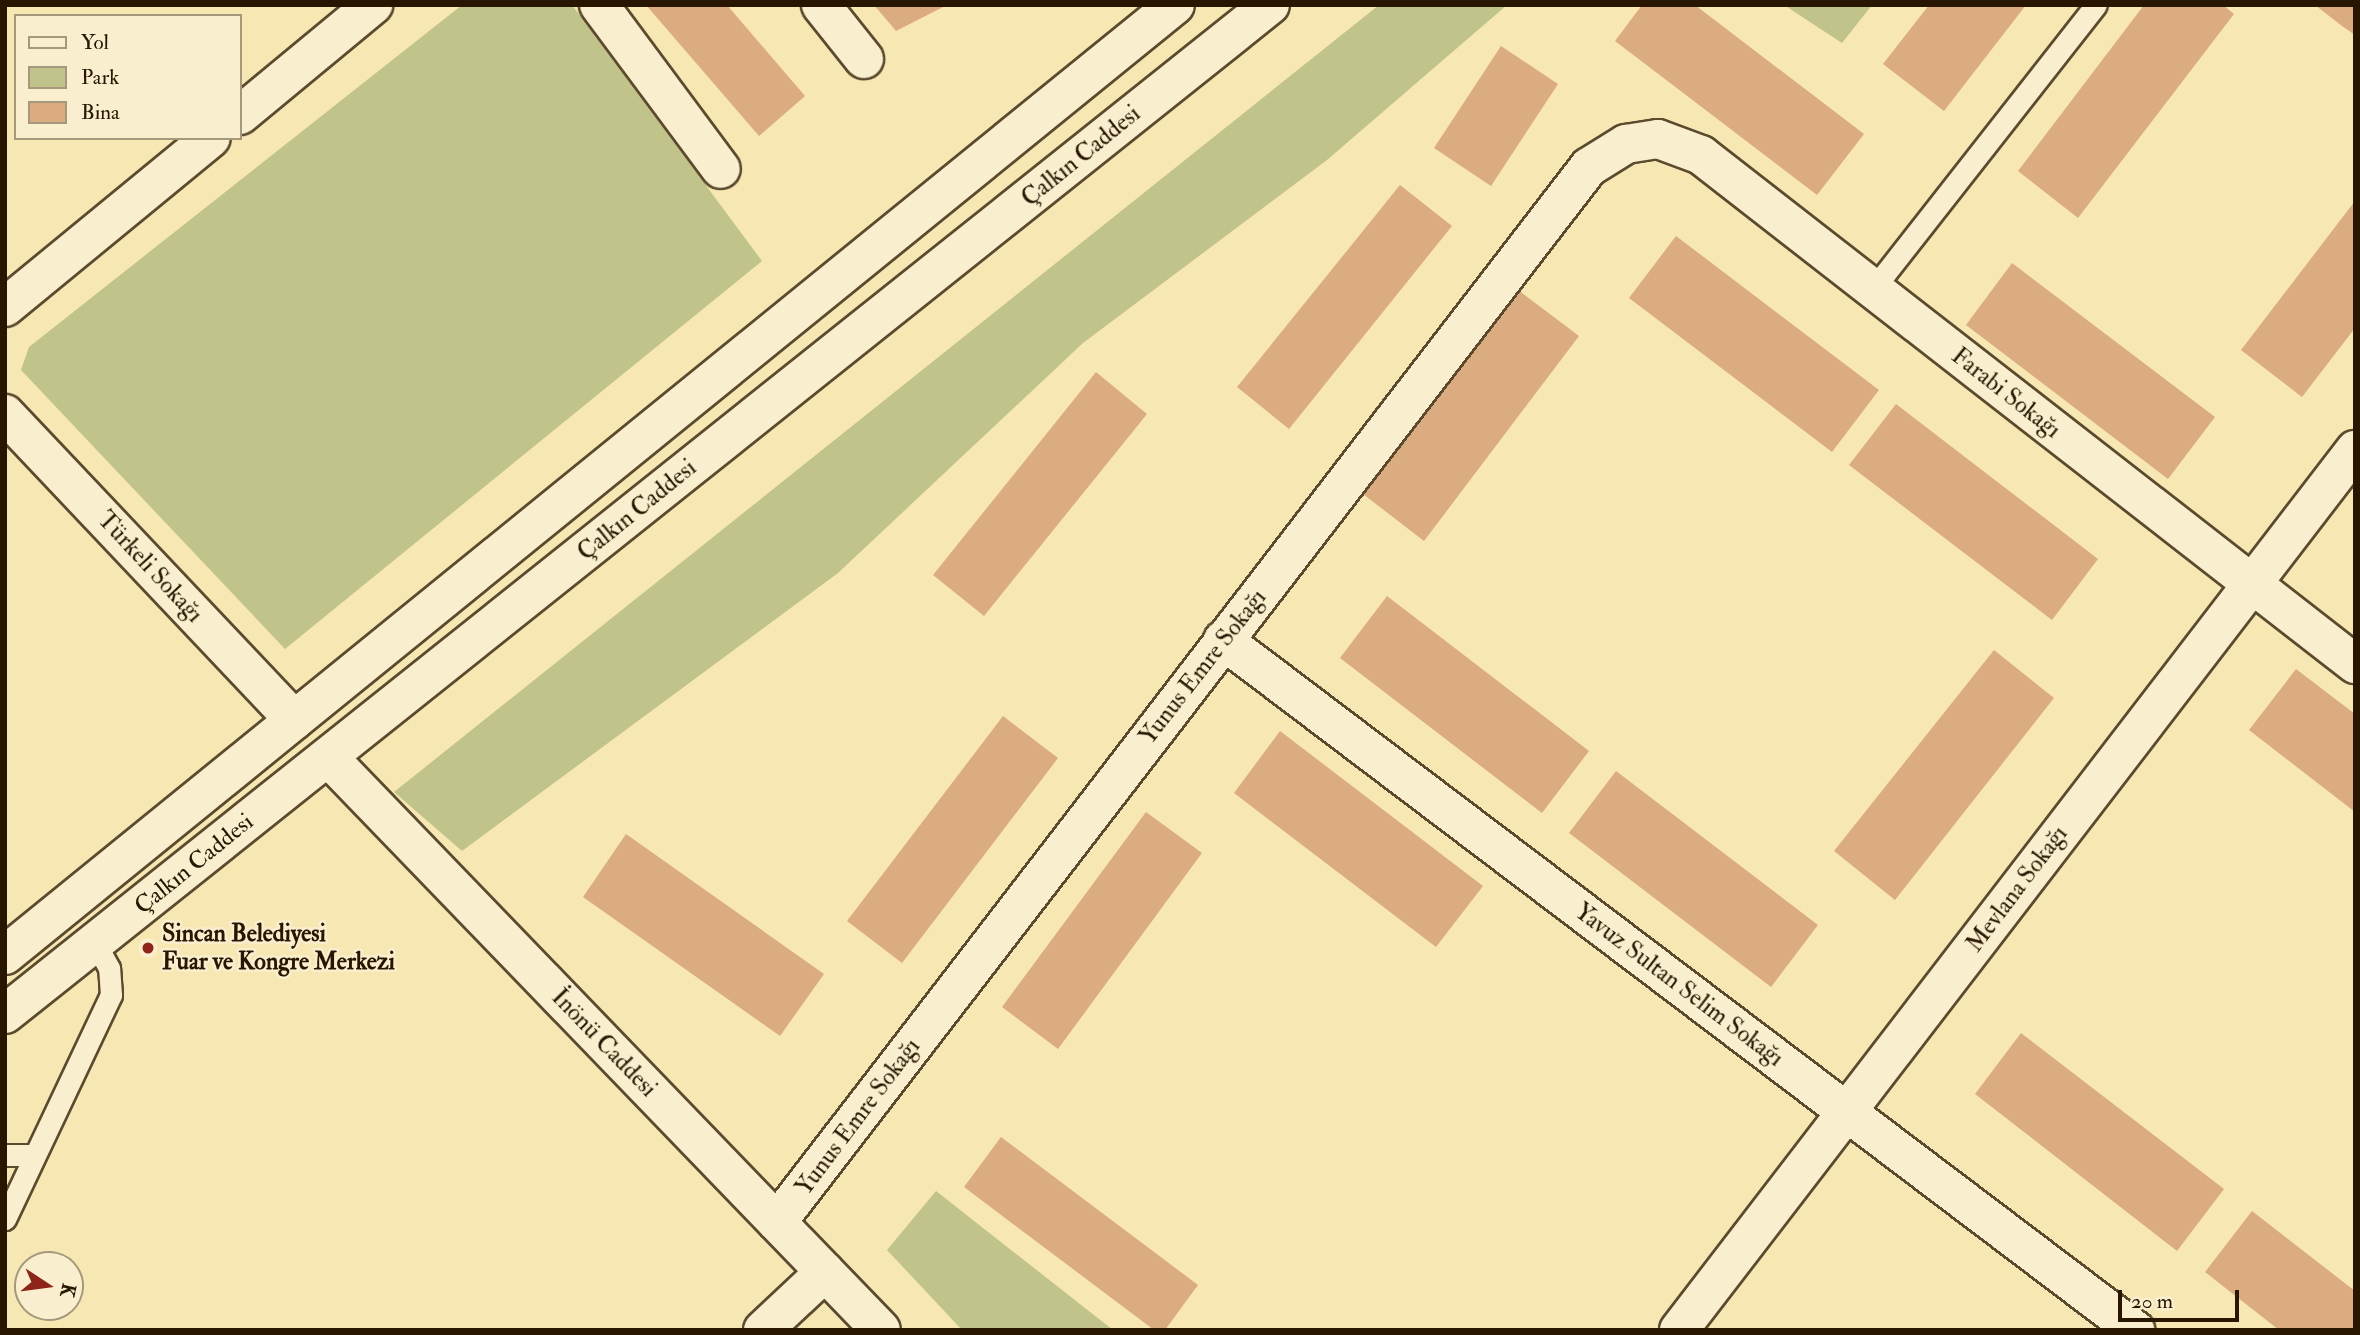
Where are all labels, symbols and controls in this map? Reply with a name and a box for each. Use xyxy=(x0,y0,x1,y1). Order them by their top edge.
legend xyxy=(14,14,242,140)
text: Yol xyxy=(81,29,109,56)
text: Park xyxy=(81,64,119,91)
text: Bina xyxy=(81,99,120,126)
street label: Çalkın Caddesi xyxy=(1016,99,1146,213)
street label: Farabi Sokağı xyxy=(1946,342,2066,444)
street label: Çalkın Caddesi xyxy=(572,453,702,567)
street label: Türkeli Sokağı xyxy=(91,505,209,629)
street label: Yunus Emre Sokağı xyxy=(1134,584,1272,750)
street label: Çalkın Caddesi xyxy=(129,807,259,921)
street label: Mevlana Sokağı xyxy=(1960,820,2074,958)
street label: Yavuz Sultan Selim Sokağı xyxy=(1569,897,1789,1073)
place label: Sincan Belediyesi Fuar ve Kongre Merkezi xyxy=(162,920,395,976)
marker: Sincan Belediyesi Fuar ve Kongre Merkezi xyxy=(140,940,156,956)
street label: İnönü Caddesi xyxy=(545,983,663,1103)
street label: Yunus Emre Sokağı xyxy=(790,1033,926,1201)
north arrow xyxy=(14,1251,84,1321)
scale bar xyxy=(2122,1276,2243,1320)
text: K xyxy=(54,1281,81,1299)
text: 20 m xyxy=(2131,1288,2173,1315)

